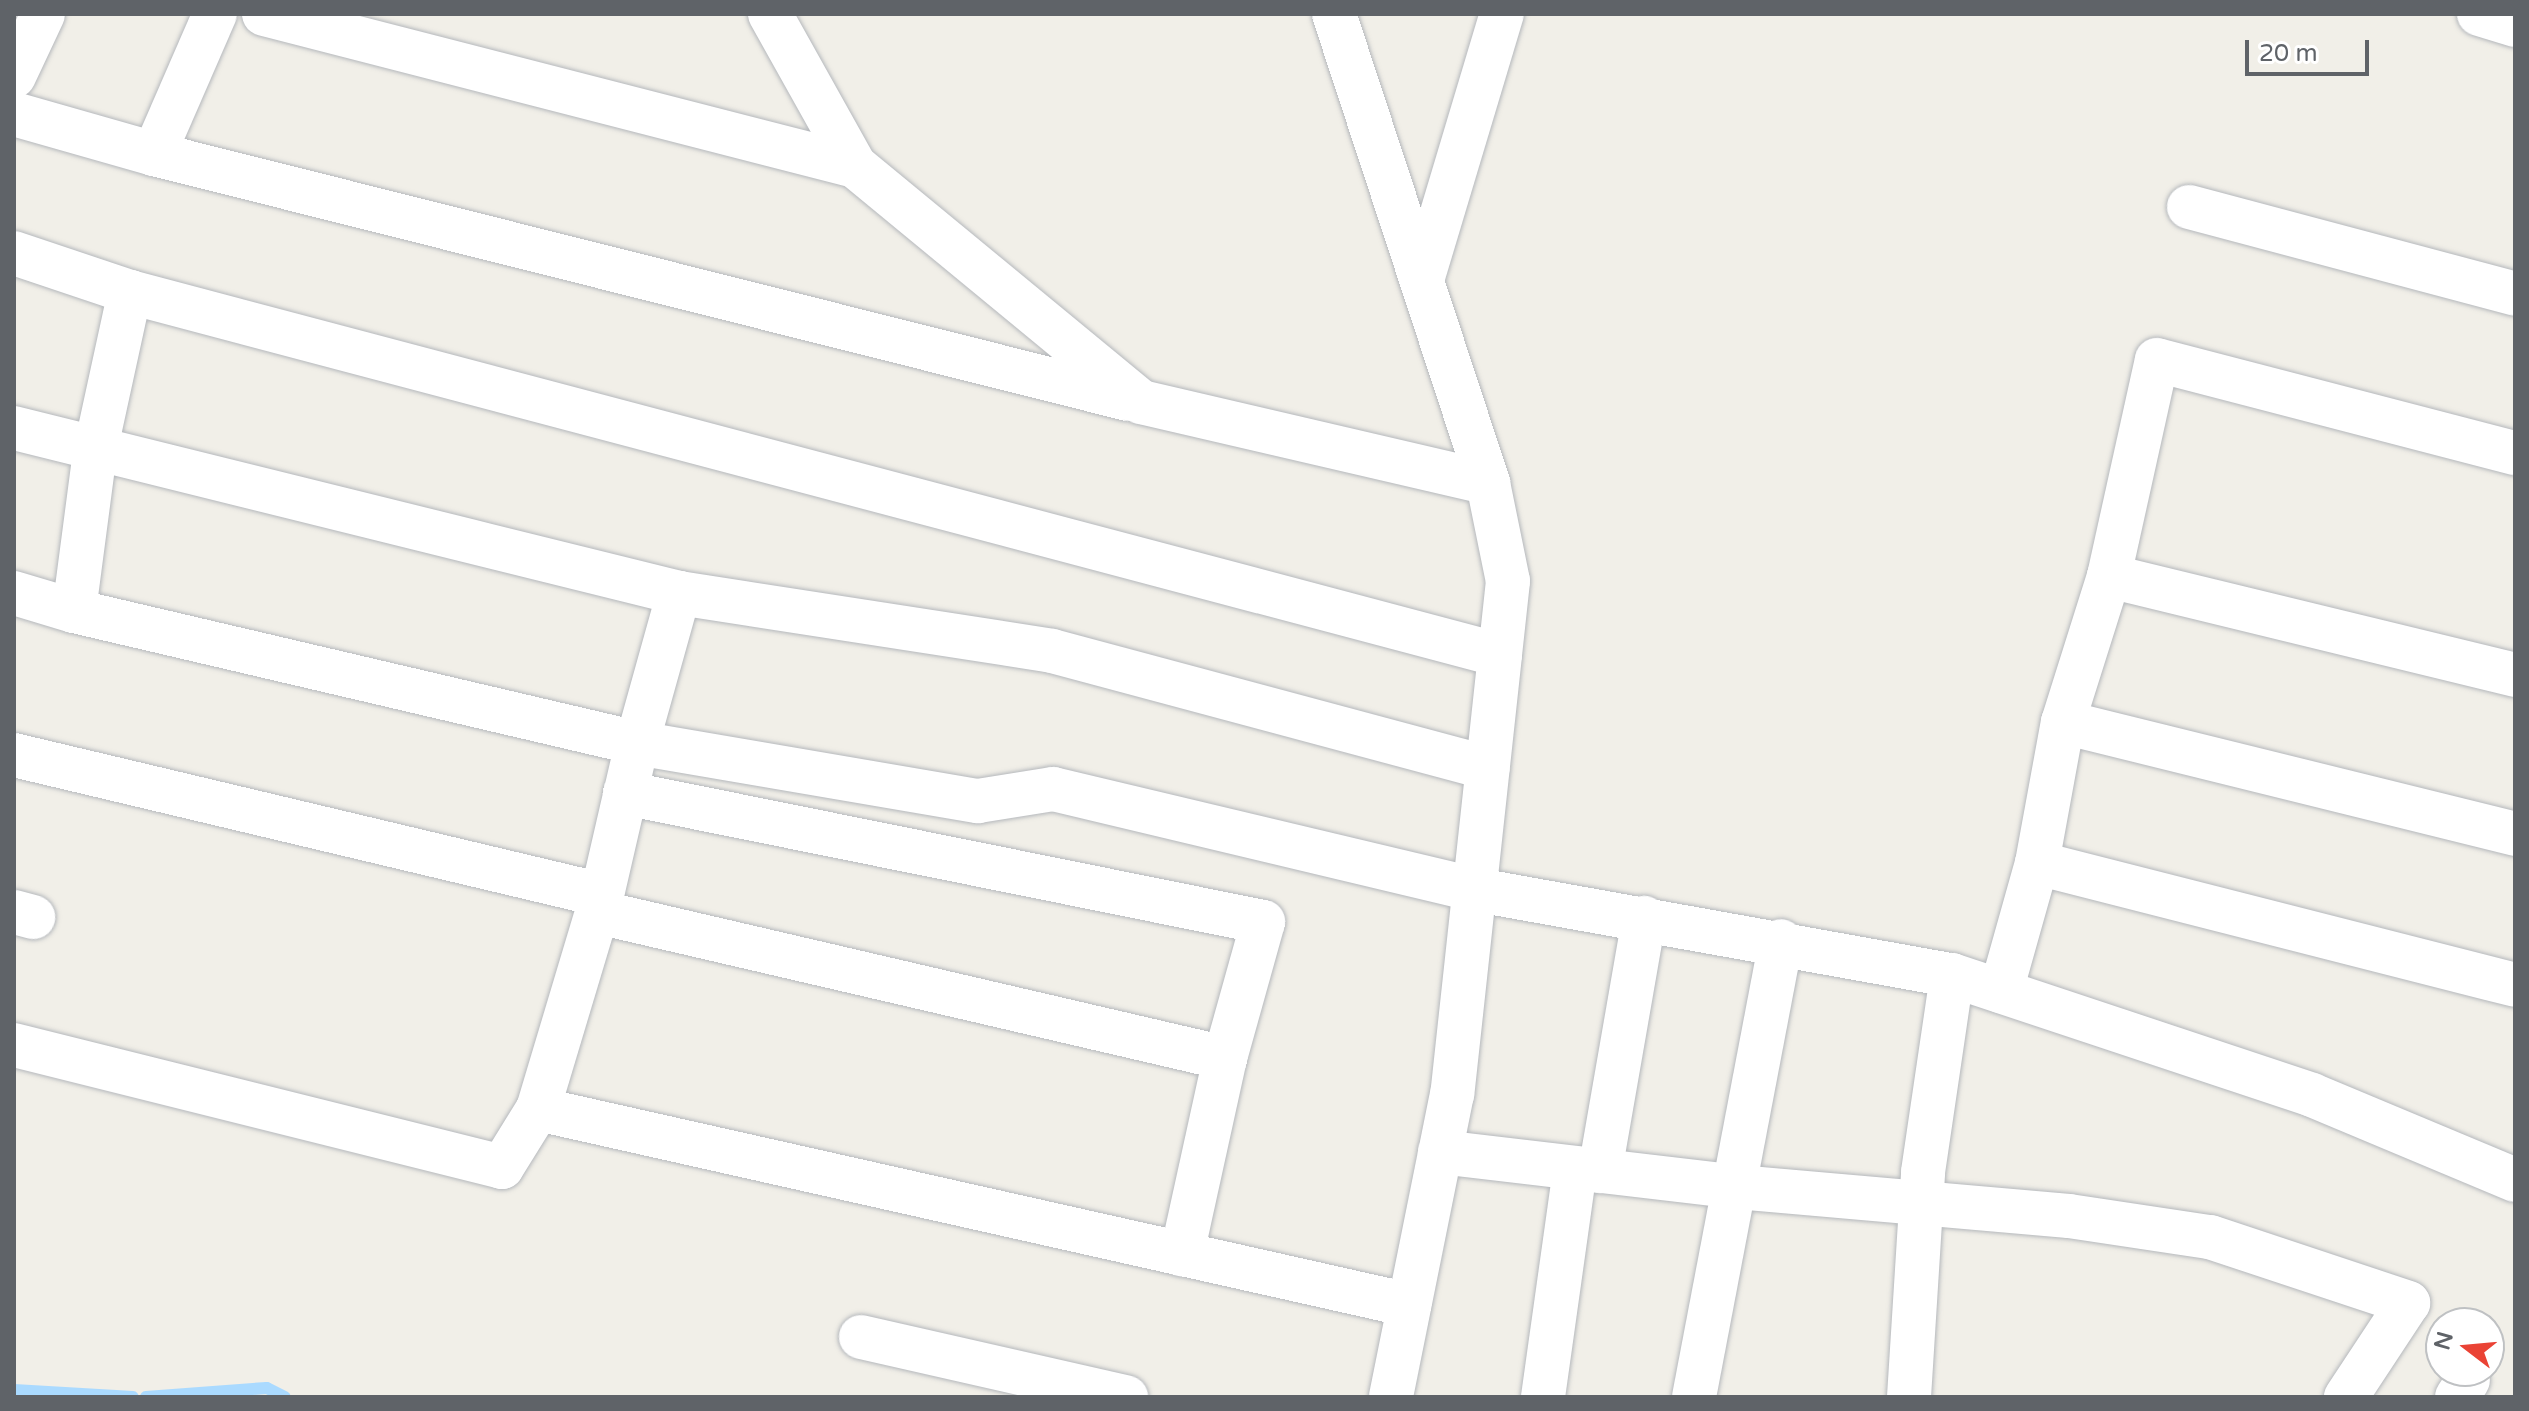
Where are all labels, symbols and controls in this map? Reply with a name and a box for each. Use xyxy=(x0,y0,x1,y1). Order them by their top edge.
scale bar xyxy=(2249,24,2373,74)
text: 20 m xyxy=(2259,39,2317,68)
north arrow xyxy=(2425,1307,2505,1387)
text: N xyxy=(2429,1329,2459,1353)

